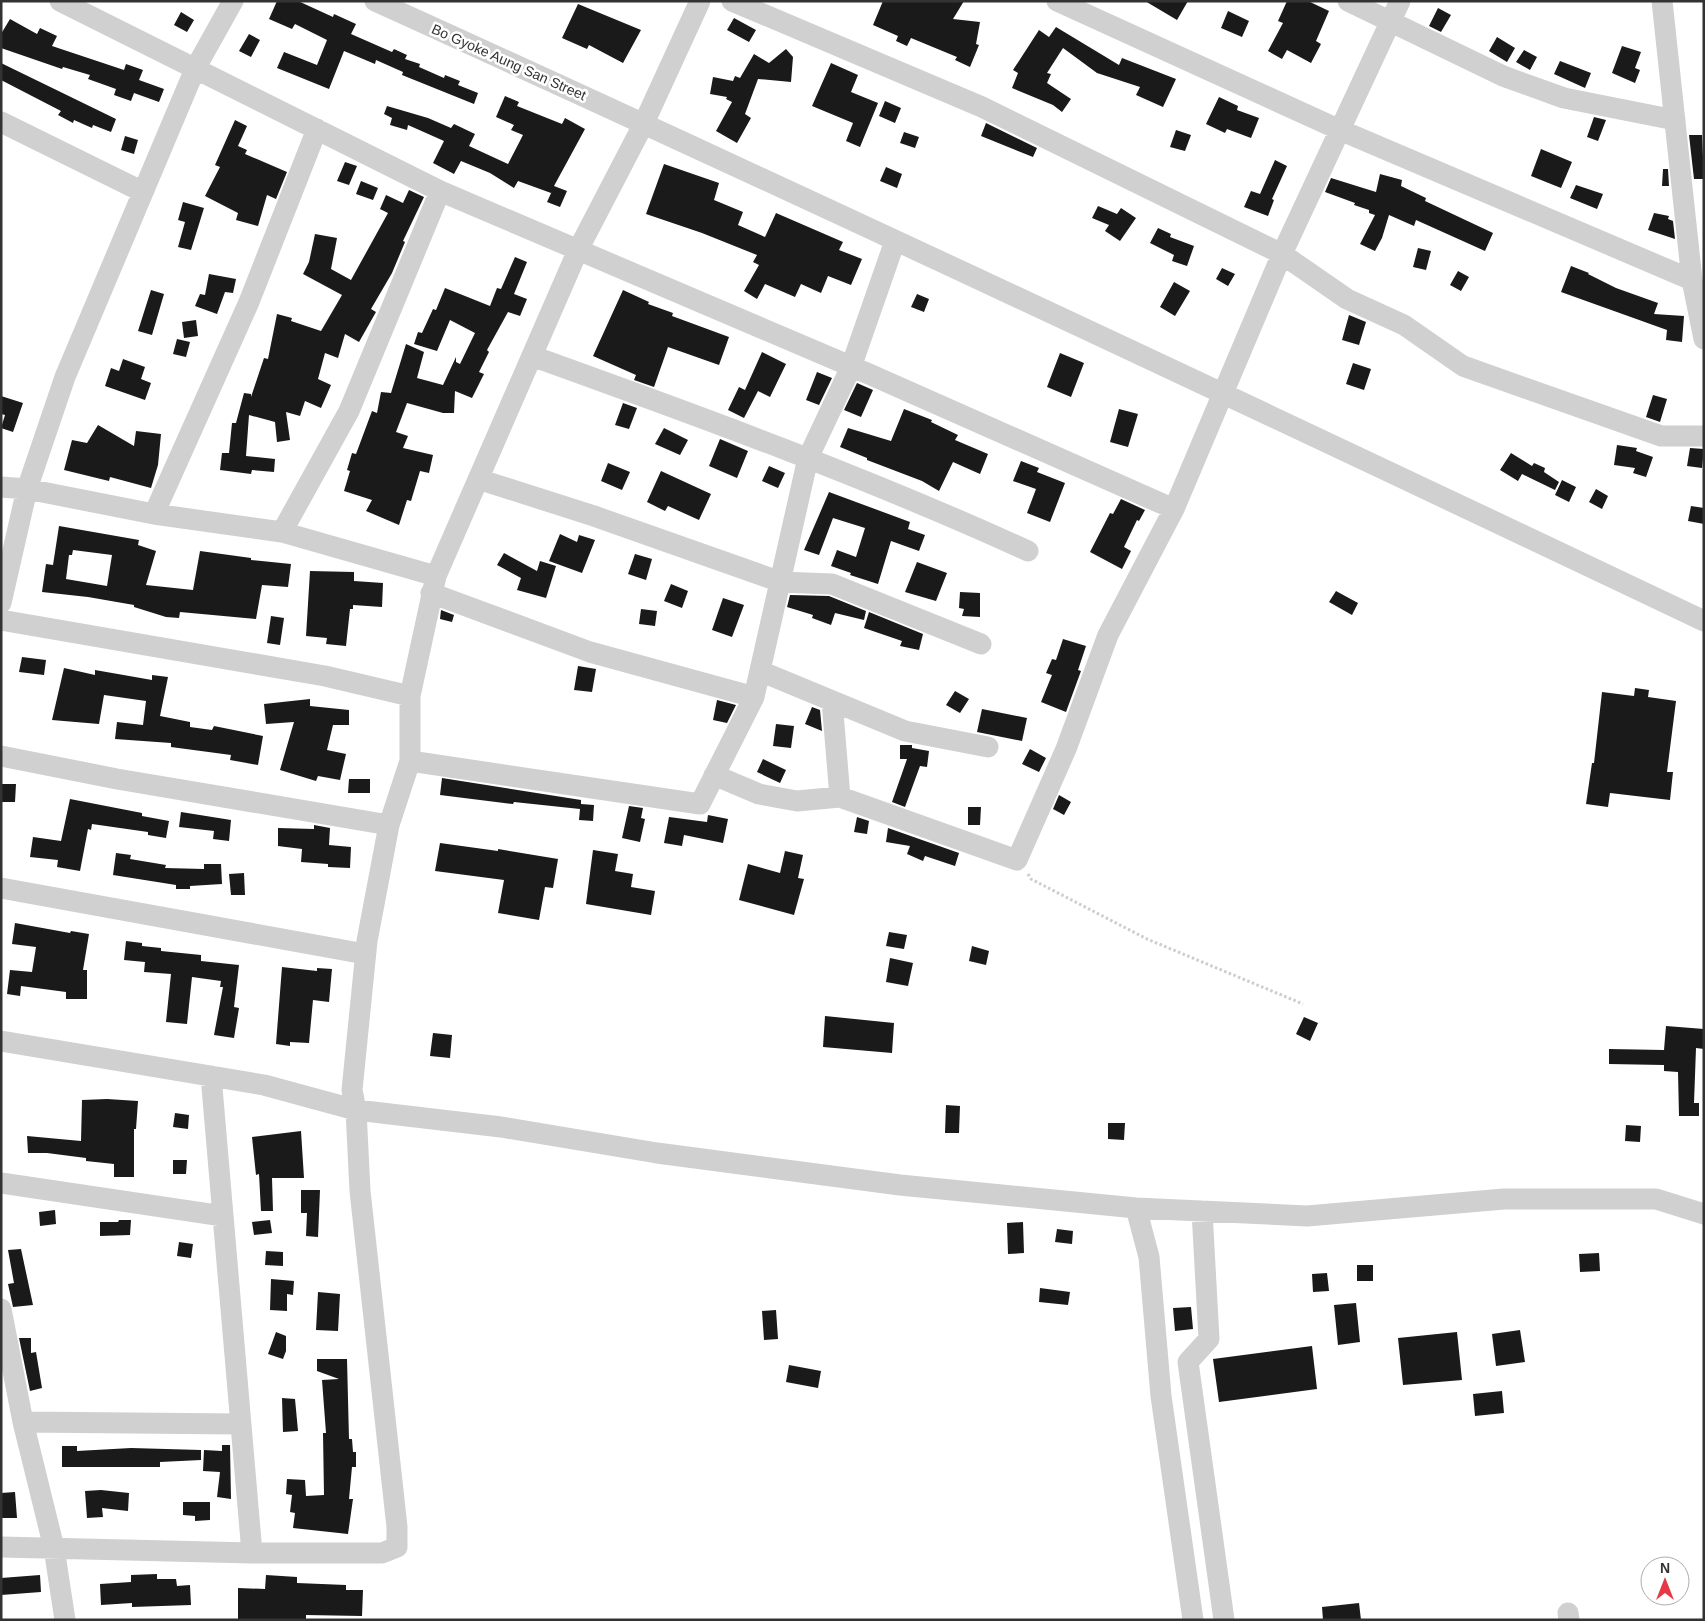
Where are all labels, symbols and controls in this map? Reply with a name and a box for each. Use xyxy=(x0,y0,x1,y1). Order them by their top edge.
street label: Bo Gyoke Aung San Street xyxy=(429,21,589,103)
north arrow xyxy=(1640,1556,1690,1606)
text: N xyxy=(1660,1560,1670,1576)

